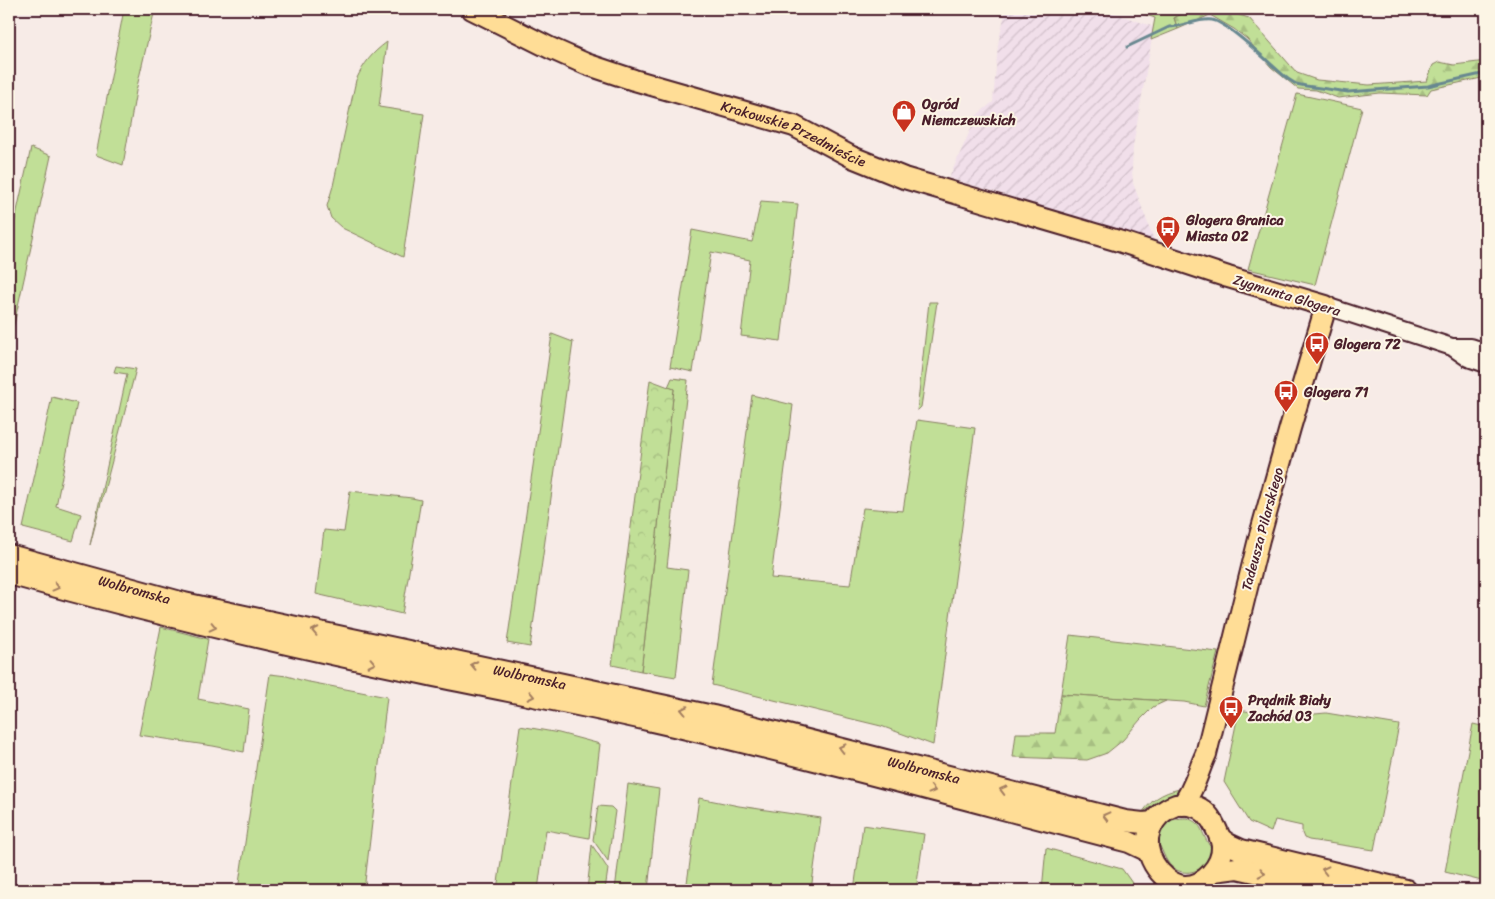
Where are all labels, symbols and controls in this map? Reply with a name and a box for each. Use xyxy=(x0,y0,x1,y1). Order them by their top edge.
place label: Ogród Niemczewskich xyxy=(921,92,1016,133)
street label: Krakowskie Przedmieście xyxy=(718,94,870,175)
shop icon: Ogród Niemczewskich xyxy=(891,99,917,133)
place label: Glogera Granica Miasta 02 xyxy=(1185,208,1284,249)
bus stop icon: Glogera Granica Miasta 02 xyxy=(1155,215,1181,249)
street label: Zygmunta Glogera xyxy=(1230,267,1345,324)
bus stop icon: Glogera 72 xyxy=(1304,331,1330,365)
place label: Glogera 72 xyxy=(1333,332,1401,357)
bus stop icon: Glogera 71 xyxy=(1273,379,1299,413)
place label: Glogera 71 xyxy=(1303,380,1369,405)
street label: Tadeusza Pilarskiego xyxy=(1234,465,1291,594)
street label: Wolbromska xyxy=(95,568,173,612)
one-way arrow xyxy=(51,581,60,592)
one-way arrow xyxy=(209,621,218,632)
one-way arrow xyxy=(311,626,319,637)
one-way arrow xyxy=(367,657,376,667)
street label: Wolbromska xyxy=(491,657,568,697)
one-way arrow xyxy=(469,660,478,670)
place label: Prądnik Biały Zachód 03 xyxy=(1247,688,1331,729)
one-way arrow xyxy=(526,690,535,701)
bus stop icon: Prądnik Biały Zachód 03 xyxy=(1218,695,1244,729)
one-way arrow xyxy=(680,705,689,715)
one-way arrow xyxy=(837,743,846,754)
street label: Wolbromska xyxy=(885,749,963,791)
one-way arrow xyxy=(927,785,936,795)
one-way arrow xyxy=(999,785,1007,796)
one-way arrow xyxy=(1101,811,1110,822)
one-way arrow xyxy=(1320,865,1329,876)
one-way arrow xyxy=(1257,867,1266,878)

